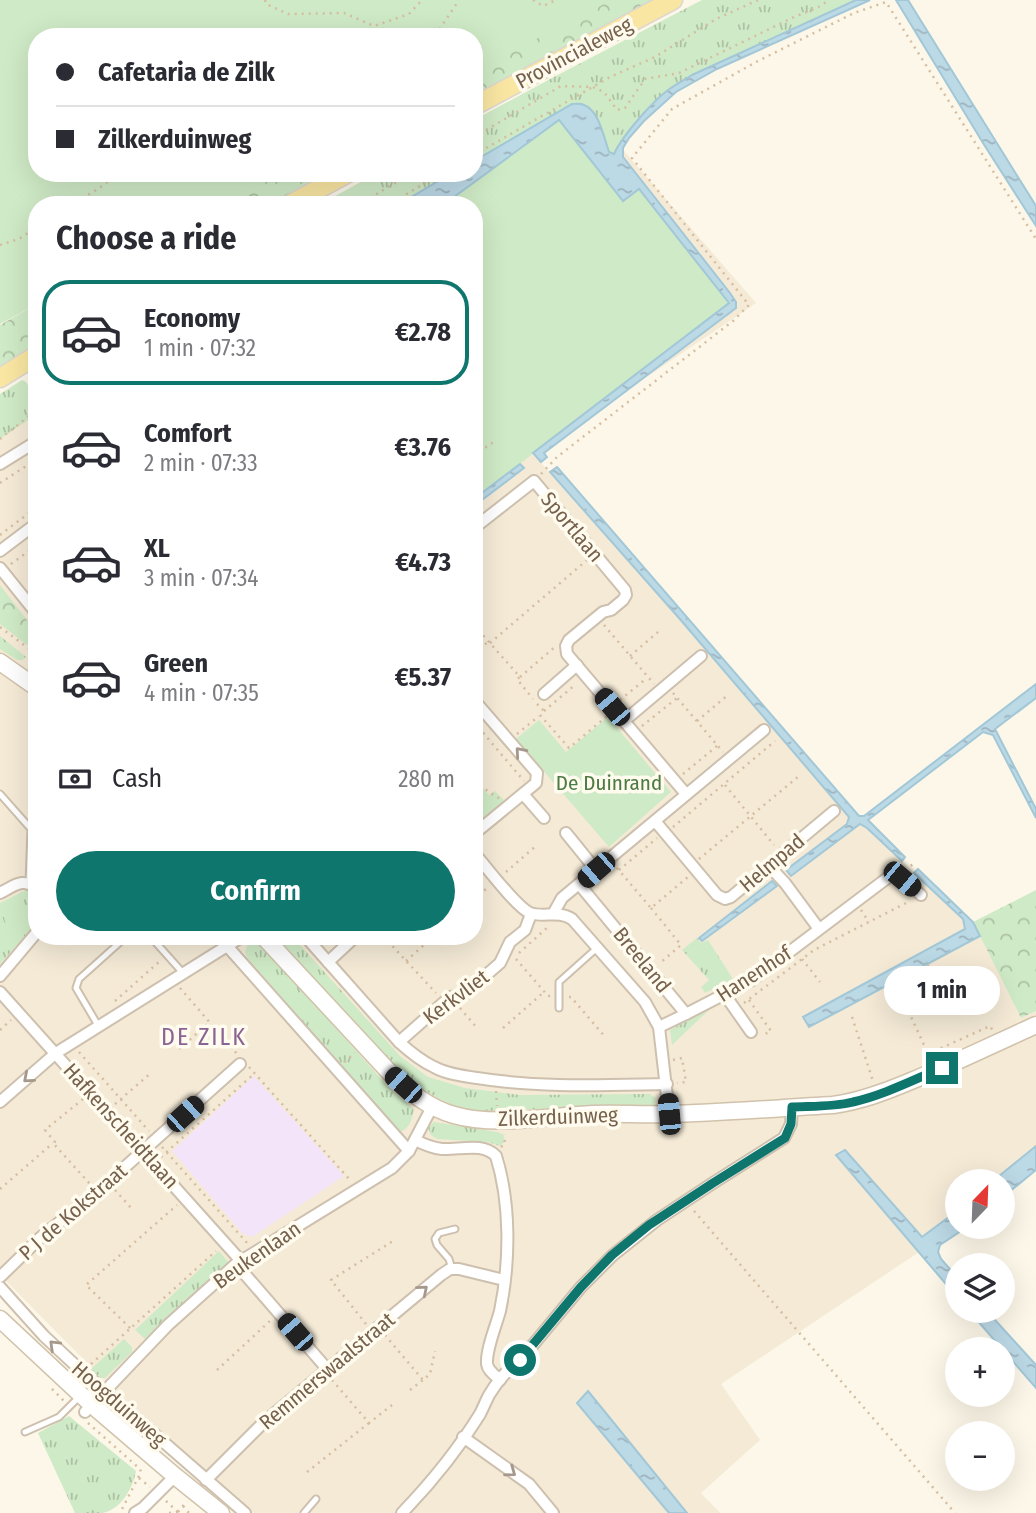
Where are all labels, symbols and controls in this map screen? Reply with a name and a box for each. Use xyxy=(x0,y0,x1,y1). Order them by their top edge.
street label: Provincialeweg xyxy=(511,11,637,95)
text: Cafetaria de Zilk xyxy=(98,57,275,88)
text: Zilkerduinweg xyxy=(98,124,251,155)
text: Choose a ride xyxy=(56,219,237,257)
icon: car xyxy=(60,301,123,364)
text: Economy xyxy=(144,303,240,334)
text: €2.78 xyxy=(395,317,451,348)
text: 1 min · 07:32 xyxy=(144,334,256,362)
icon: car xyxy=(60,416,123,479)
text: Comfort xyxy=(144,418,232,449)
text: €3.76 xyxy=(395,432,451,463)
text: 2 min · 07:33 xyxy=(144,449,258,477)
street label: Sportlaan xyxy=(535,487,609,567)
icon: car xyxy=(60,531,123,594)
text: XL xyxy=(144,533,170,564)
text: €4.73 xyxy=(395,547,451,578)
text: 3 min · 07:34 xyxy=(144,564,258,592)
icon: car xyxy=(60,646,123,709)
text: Green xyxy=(144,648,208,679)
text: €5.37 xyxy=(395,662,451,693)
text: 4 min · 07:35 xyxy=(144,679,259,707)
car xyxy=(591,684,634,730)
one-way arrow xyxy=(515,748,528,761)
icon: cash xyxy=(56,760,94,798)
text: Cash xyxy=(112,763,162,794)
text: 280 m xyxy=(398,765,455,793)
park label: De Duinrand xyxy=(556,770,662,796)
street label: Helmpad xyxy=(734,828,810,898)
car xyxy=(574,848,619,892)
button: Confirm xyxy=(56,851,455,931)
car xyxy=(880,857,925,901)
street label: Breeland xyxy=(608,922,676,998)
street label: Hanenhof xyxy=(712,939,798,1008)
street label: Kerkvliet xyxy=(418,964,494,1030)
callout: 1 min xyxy=(884,967,1000,1016)
text: 1 min xyxy=(917,976,967,1004)
district label: DE ZILK xyxy=(161,1023,247,1051)
route end xyxy=(926,1052,958,1084)
street label: Hafkenscheidtlaan xyxy=(58,1058,184,1194)
car xyxy=(381,1063,426,1107)
one-way arrow xyxy=(23,1070,36,1082)
car xyxy=(163,1092,208,1136)
car xyxy=(657,1092,682,1136)
street label: Zilkerduinweg xyxy=(498,1102,619,1132)
street label: P J de Kokstraat xyxy=(14,1158,132,1266)
north arrow xyxy=(945,1169,1015,1239)
map controls xyxy=(945,1169,1015,1491)
street label: Beukenlaan xyxy=(208,1215,306,1295)
button: layers xyxy=(945,1253,1015,1323)
one-way arrow xyxy=(415,1286,428,1298)
street label: Remmerswaalstraat xyxy=(254,1307,400,1435)
car xyxy=(274,1309,317,1355)
button: + xyxy=(945,1337,1015,1407)
one-way arrow xyxy=(49,1341,62,1354)
route start xyxy=(504,1344,536,1376)
street label: Hoogduinweg xyxy=(66,1356,172,1452)
button: − xyxy=(945,1421,1015,1491)
one-way arrow xyxy=(503,1464,516,1476)

